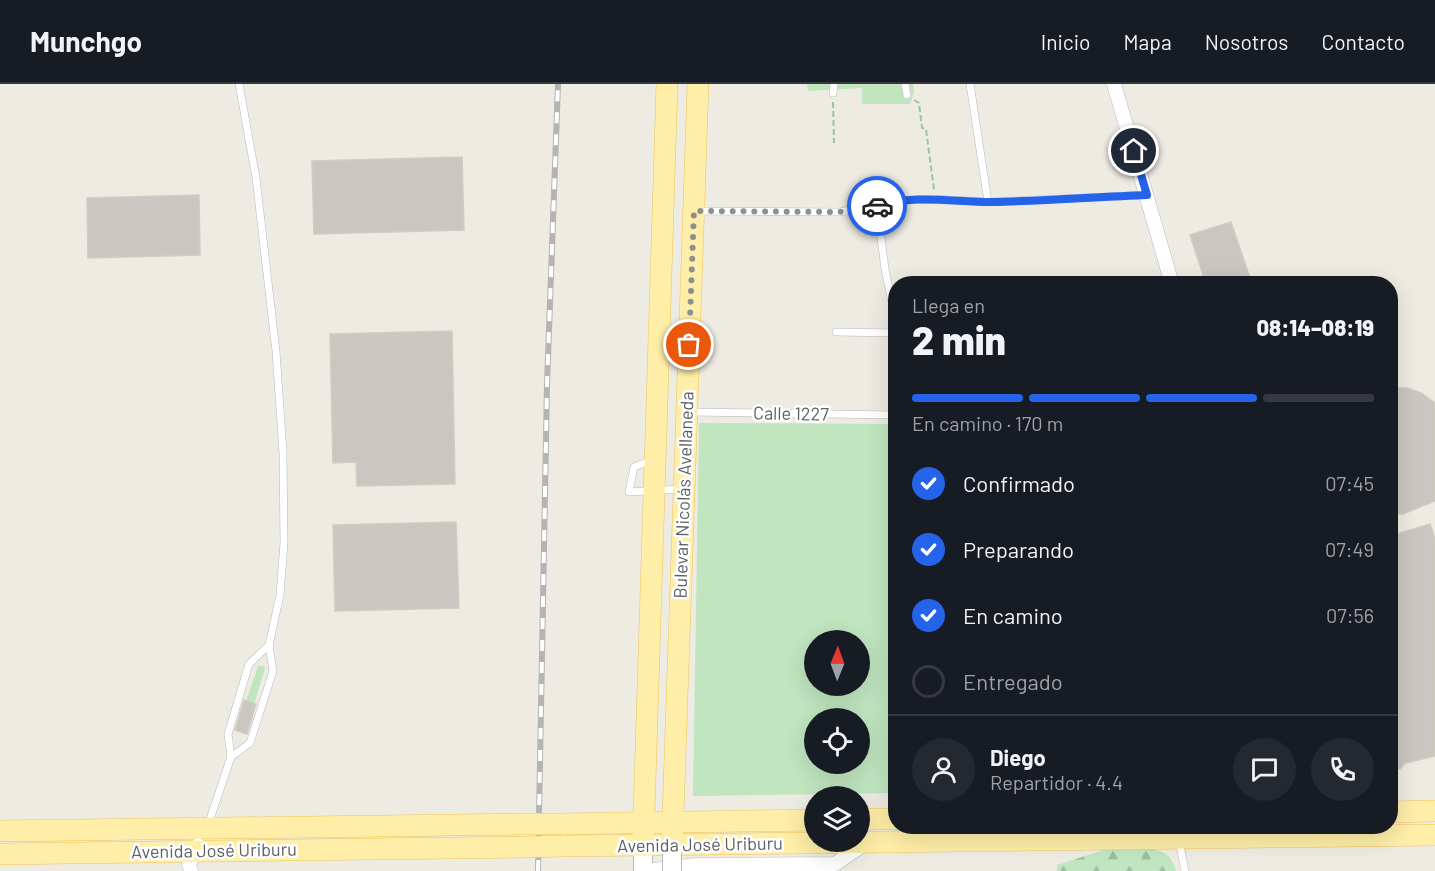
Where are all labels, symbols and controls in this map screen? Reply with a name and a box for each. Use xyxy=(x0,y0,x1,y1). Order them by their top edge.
text: Munchgo xyxy=(30,24,142,58)
text: Inicio xyxy=(1041,29,1091,54)
text: Mapa xyxy=(1124,29,1172,54)
text: Nosotros xyxy=(1205,29,1288,54)
text: Contacto xyxy=(1321,29,1405,54)
pin xyxy=(1108,125,1159,176)
icon: home xyxy=(1117,134,1150,167)
courier xyxy=(847,176,907,236)
icon: car xyxy=(861,190,894,223)
text: Llega en xyxy=(912,293,985,317)
text: 08:14–08:19 xyxy=(1257,314,1374,340)
text: 2 min xyxy=(912,316,1006,363)
pin xyxy=(663,319,714,370)
icon: bag xyxy=(672,328,705,361)
street label: Bulevar Nicolás Avellaneda xyxy=(668,391,698,599)
street label: Calle 1227 xyxy=(753,401,829,425)
text: En camino · 170 m xyxy=(912,411,1063,435)
icon: check xyxy=(912,467,945,500)
text: Confirmado xyxy=(963,470,1075,496)
text: 07:45 xyxy=(1325,471,1374,495)
icon: check xyxy=(912,533,945,566)
text: Preparando xyxy=(963,536,1074,562)
text: 07:49 xyxy=(1325,537,1374,561)
icon: check xyxy=(912,599,945,632)
text: En camino xyxy=(963,602,1063,628)
text: 07:56 xyxy=(1326,603,1374,627)
north arrow xyxy=(804,630,870,696)
map controls xyxy=(804,630,870,852)
text: Entregado xyxy=(963,668,1063,694)
button: locate xyxy=(804,708,870,774)
button: person xyxy=(912,738,975,801)
button: chat xyxy=(1233,738,1296,801)
button: phone xyxy=(1311,738,1374,801)
text: Diego xyxy=(990,744,1046,770)
text: Repartidor · 4.4 xyxy=(990,770,1123,794)
button: layers xyxy=(804,786,870,852)
street label: Avenida José Uriburu xyxy=(617,832,783,856)
street label: Avenida José Uriburu xyxy=(131,838,297,862)

